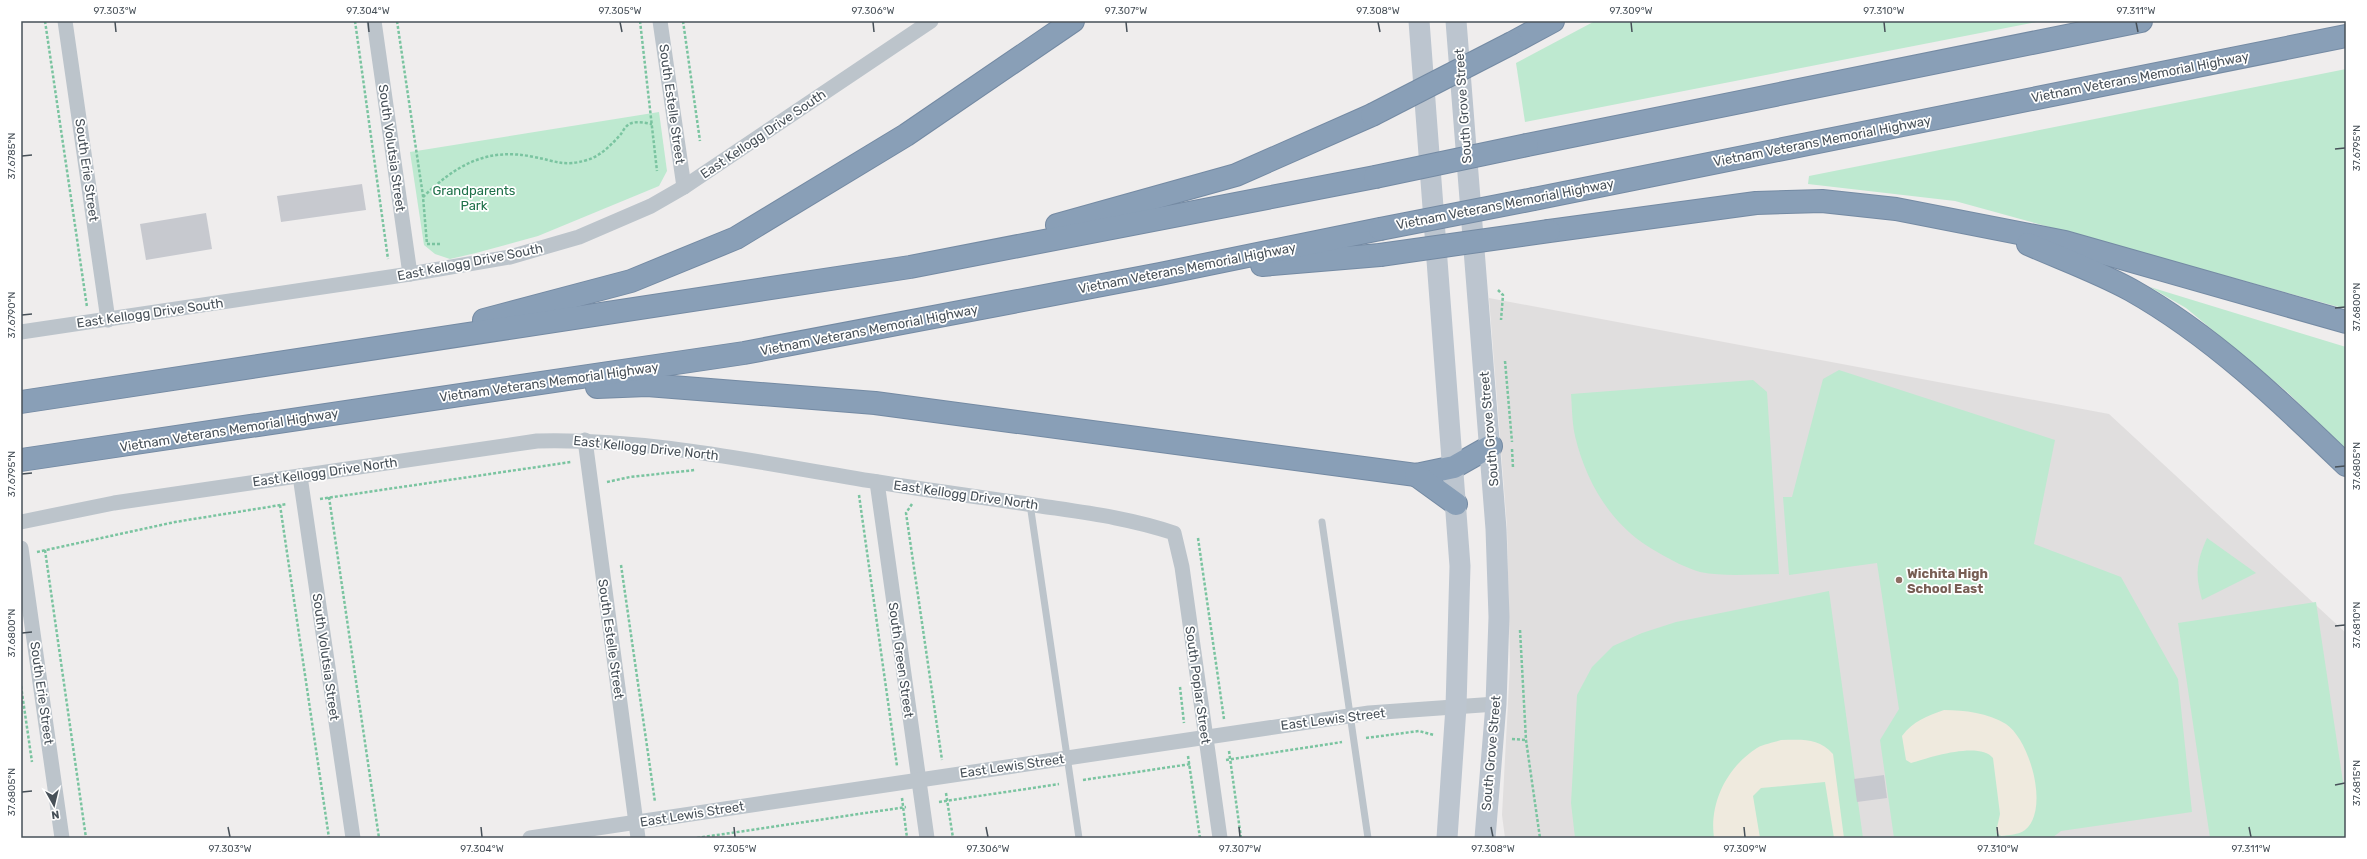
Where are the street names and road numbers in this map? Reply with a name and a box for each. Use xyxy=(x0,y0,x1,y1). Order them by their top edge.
street label: South Estelle Street xyxy=(656,43,688,165)
street label: South Grove Street xyxy=(1451,48,1475,164)
street label: Vietnam Veterans Memorial Highway xyxy=(2030,49,2250,106)
street label: South Volutsia Street xyxy=(376,83,408,213)
street label: East Kellogg Drive South xyxy=(697,86,829,182)
street label: Vietnam Veterans Memorial Highway xyxy=(1712,113,1932,170)
street label: South Erie Street xyxy=(72,118,102,222)
street label: Vietnam Veterans Memorial Highway xyxy=(1395,176,1615,233)
street label: Vietnam Veterans Memorial Highway xyxy=(1077,240,1297,297)
street label: East Kellogg Drive South xyxy=(396,241,544,284)
street label: East Kellogg Drive South xyxy=(76,295,224,332)
street label: Vietnam Veterans Memorial Highway xyxy=(759,302,979,359)
street label: Vietnam Veterans Memorial Highway xyxy=(438,359,660,406)
street label: South Grove Street xyxy=(1476,371,1502,487)
street label: Vietnam Veterans Memorial Highway xyxy=(119,405,340,456)
street label: East Kellogg Drive North xyxy=(572,433,719,464)
street label: East Kellogg Drive North xyxy=(252,454,398,491)
street label: East Kellogg Drive North xyxy=(893,477,1039,514)
street label: South Estelle Street xyxy=(595,578,627,700)
street label: South Volutsia Street xyxy=(310,592,342,722)
street label: South Green Street xyxy=(885,601,917,719)
street label: South Poplar Street xyxy=(1182,625,1214,745)
street label: South Erie Street xyxy=(27,641,57,745)
street label: South Grove Street xyxy=(1478,695,1504,811)
street label: East Lewis Street xyxy=(1280,705,1386,733)
street label: East Lewis Street xyxy=(959,751,1065,781)
street label: East Lewis Street xyxy=(639,798,745,830)

